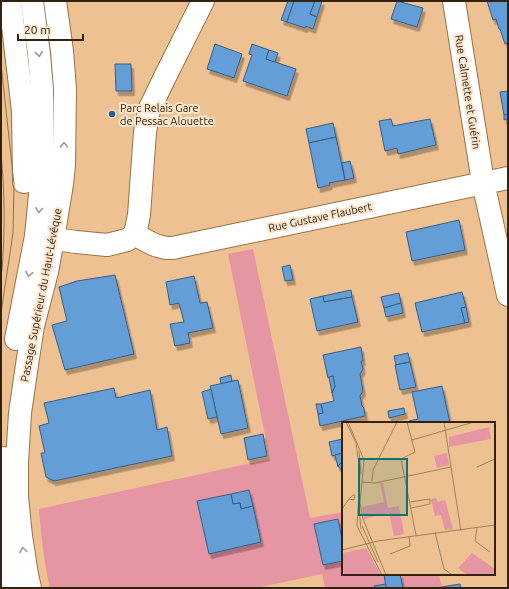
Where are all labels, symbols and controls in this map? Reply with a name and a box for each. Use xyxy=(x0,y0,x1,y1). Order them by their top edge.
scale bar xyxy=(18,16,83,42)
text: 20 m xyxy=(24,23,51,36)
street label: Rue Calmette et Guérin xyxy=(453,34,483,150)
one-way arrow xyxy=(34,50,43,57)
place label: Parc Relais Gare de Pessac Alouette xyxy=(120,102,214,127)
marker: Parc Relais Gare de Pessac Alouette xyxy=(107,109,117,119)
one-way arrow xyxy=(60,142,68,148)
street label: Rue Gustave Flaubert xyxy=(267,200,374,234)
street label: Passage Supérieur du Haut-Lévêque xyxy=(18,207,64,383)
one-way arrow xyxy=(34,207,43,213)
one-way arrow xyxy=(25,271,33,277)
inset map xyxy=(342,422,495,575)
one-way arrow xyxy=(19,547,28,553)

